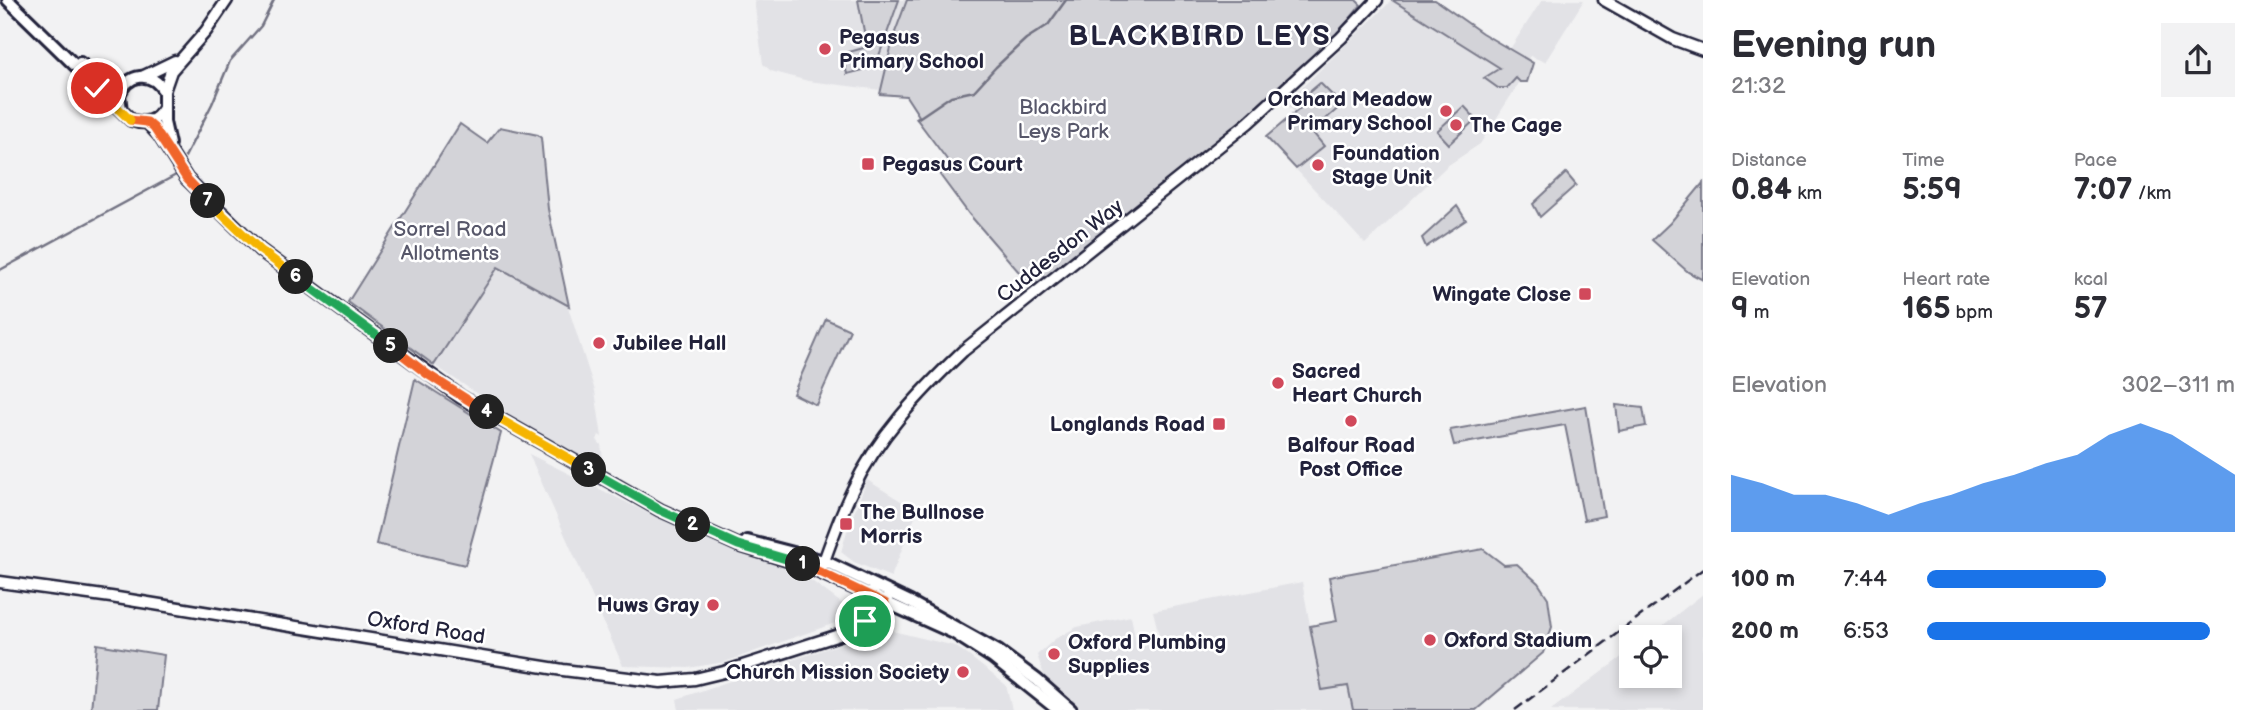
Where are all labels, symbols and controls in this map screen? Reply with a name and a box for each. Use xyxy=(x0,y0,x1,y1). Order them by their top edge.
district label: BLACKBIRD LEYS xyxy=(1069,20,1331,53)
text: Evening run xyxy=(1731,23,1936,68)
button: share xyxy=(2161,23,2235,97)
place label: Pegasus Primary School xyxy=(839,25,984,74)
marker: Pegasus Primary School xyxy=(817,41,833,57)
pin xyxy=(67,58,127,118)
icon: check xyxy=(78,69,116,107)
text: 21:32 xyxy=(1731,72,1786,100)
place label: Orchard Meadow Primary School xyxy=(1268,87,1432,136)
park label: Blackbird Leys Park xyxy=(1017,95,1109,144)
marker: Orchard Meadow Primary School xyxy=(1438,103,1454,119)
place label: The Cage xyxy=(1470,113,1562,138)
marker: The Cage xyxy=(1448,117,1464,133)
place label: Foundation Stage Unit xyxy=(1332,141,1440,190)
text: Distance xyxy=(1731,149,1807,172)
text: Time xyxy=(1902,149,1944,172)
text: Pace xyxy=(2074,149,2117,172)
place label: Pegasus Court xyxy=(882,152,1023,177)
marker: Pegasus Court xyxy=(860,156,876,172)
marker: Foundation Stage Unit xyxy=(1310,157,1326,173)
text: 0.84 xyxy=(1731,172,1792,208)
text: 5:59 xyxy=(1902,172,1962,208)
text: 7:07 xyxy=(2074,172,2133,208)
text: km xyxy=(1792,182,1822,205)
text: /km xyxy=(2133,182,2171,205)
pin: 7 xyxy=(190,184,226,218)
text: 7 xyxy=(202,189,213,212)
street label: Cuddesdon Way xyxy=(992,194,1129,308)
park label: Sorrel Road Allotments xyxy=(394,217,506,266)
pin: 6 xyxy=(278,260,314,294)
text: 6 xyxy=(290,265,301,288)
text: Elevation xyxy=(1731,268,1810,291)
text: Heart rate xyxy=(1902,268,1990,291)
text: kcal xyxy=(2074,268,2108,291)
place label: Wingate Close xyxy=(1433,282,1571,307)
marker: Wingate Close xyxy=(1577,286,1593,302)
text: 9 xyxy=(1731,291,1749,327)
text: 165 xyxy=(1902,291,1950,327)
text: 57 xyxy=(2074,291,2108,327)
text: m xyxy=(1749,301,1769,324)
text: bpm xyxy=(1950,301,1993,324)
pin: 5 xyxy=(374,328,408,364)
place label: Jubilee Hall xyxy=(613,331,726,356)
text: 5 xyxy=(385,334,396,357)
marker: Jubilee Hall xyxy=(591,335,607,351)
place label: Sacred Heart Church xyxy=(1292,359,1422,408)
text: Elevation xyxy=(1731,371,1827,399)
text: 302–311 m xyxy=(2121,371,2235,399)
marker: Sacred Heart Church xyxy=(1270,375,1286,391)
pin: 4 xyxy=(470,394,504,430)
text: 4 xyxy=(481,400,492,423)
place label: Longlands Road xyxy=(1050,412,1205,437)
marker: Balfour Road Post Office xyxy=(1343,413,1359,429)
marker: Longlands Road xyxy=(1211,416,1227,432)
place label: Balfour Road Post Office xyxy=(1287,433,1415,482)
pin: 3 xyxy=(572,452,606,488)
text: 3 xyxy=(583,458,594,481)
place label: The Bullnose Morris xyxy=(860,500,984,549)
pin: 2 xyxy=(676,508,710,542)
text: 2 xyxy=(687,513,698,536)
marker: The Bullnose Morris xyxy=(838,516,854,532)
pin: 1 xyxy=(786,546,820,582)
text: 1 xyxy=(799,552,807,575)
text: 100 m xyxy=(1731,565,1795,593)
text: 7:44 xyxy=(1843,565,1887,593)
pin xyxy=(835,591,895,651)
place label: Huws Gray xyxy=(597,593,699,618)
marker: Huws Gray xyxy=(705,597,721,613)
icon: arrive xyxy=(846,602,884,640)
street label: Oxford Road xyxy=(365,606,487,650)
text: 200 m xyxy=(1731,617,1799,645)
text: 6:53 xyxy=(1843,617,1889,645)
map controls xyxy=(1619,625,1682,688)
button: locate xyxy=(1619,625,1682,688)
place label: Oxford Stadium xyxy=(1444,628,1592,653)
place label: Oxford Plumbing Supplies xyxy=(1068,630,1226,679)
marker: Oxford Stadium xyxy=(1422,632,1438,648)
marker: Oxford Plumbing Supplies xyxy=(1046,646,1062,662)
place label: Church Mission Society xyxy=(726,660,949,685)
marker: Church Mission Society xyxy=(955,664,971,680)

